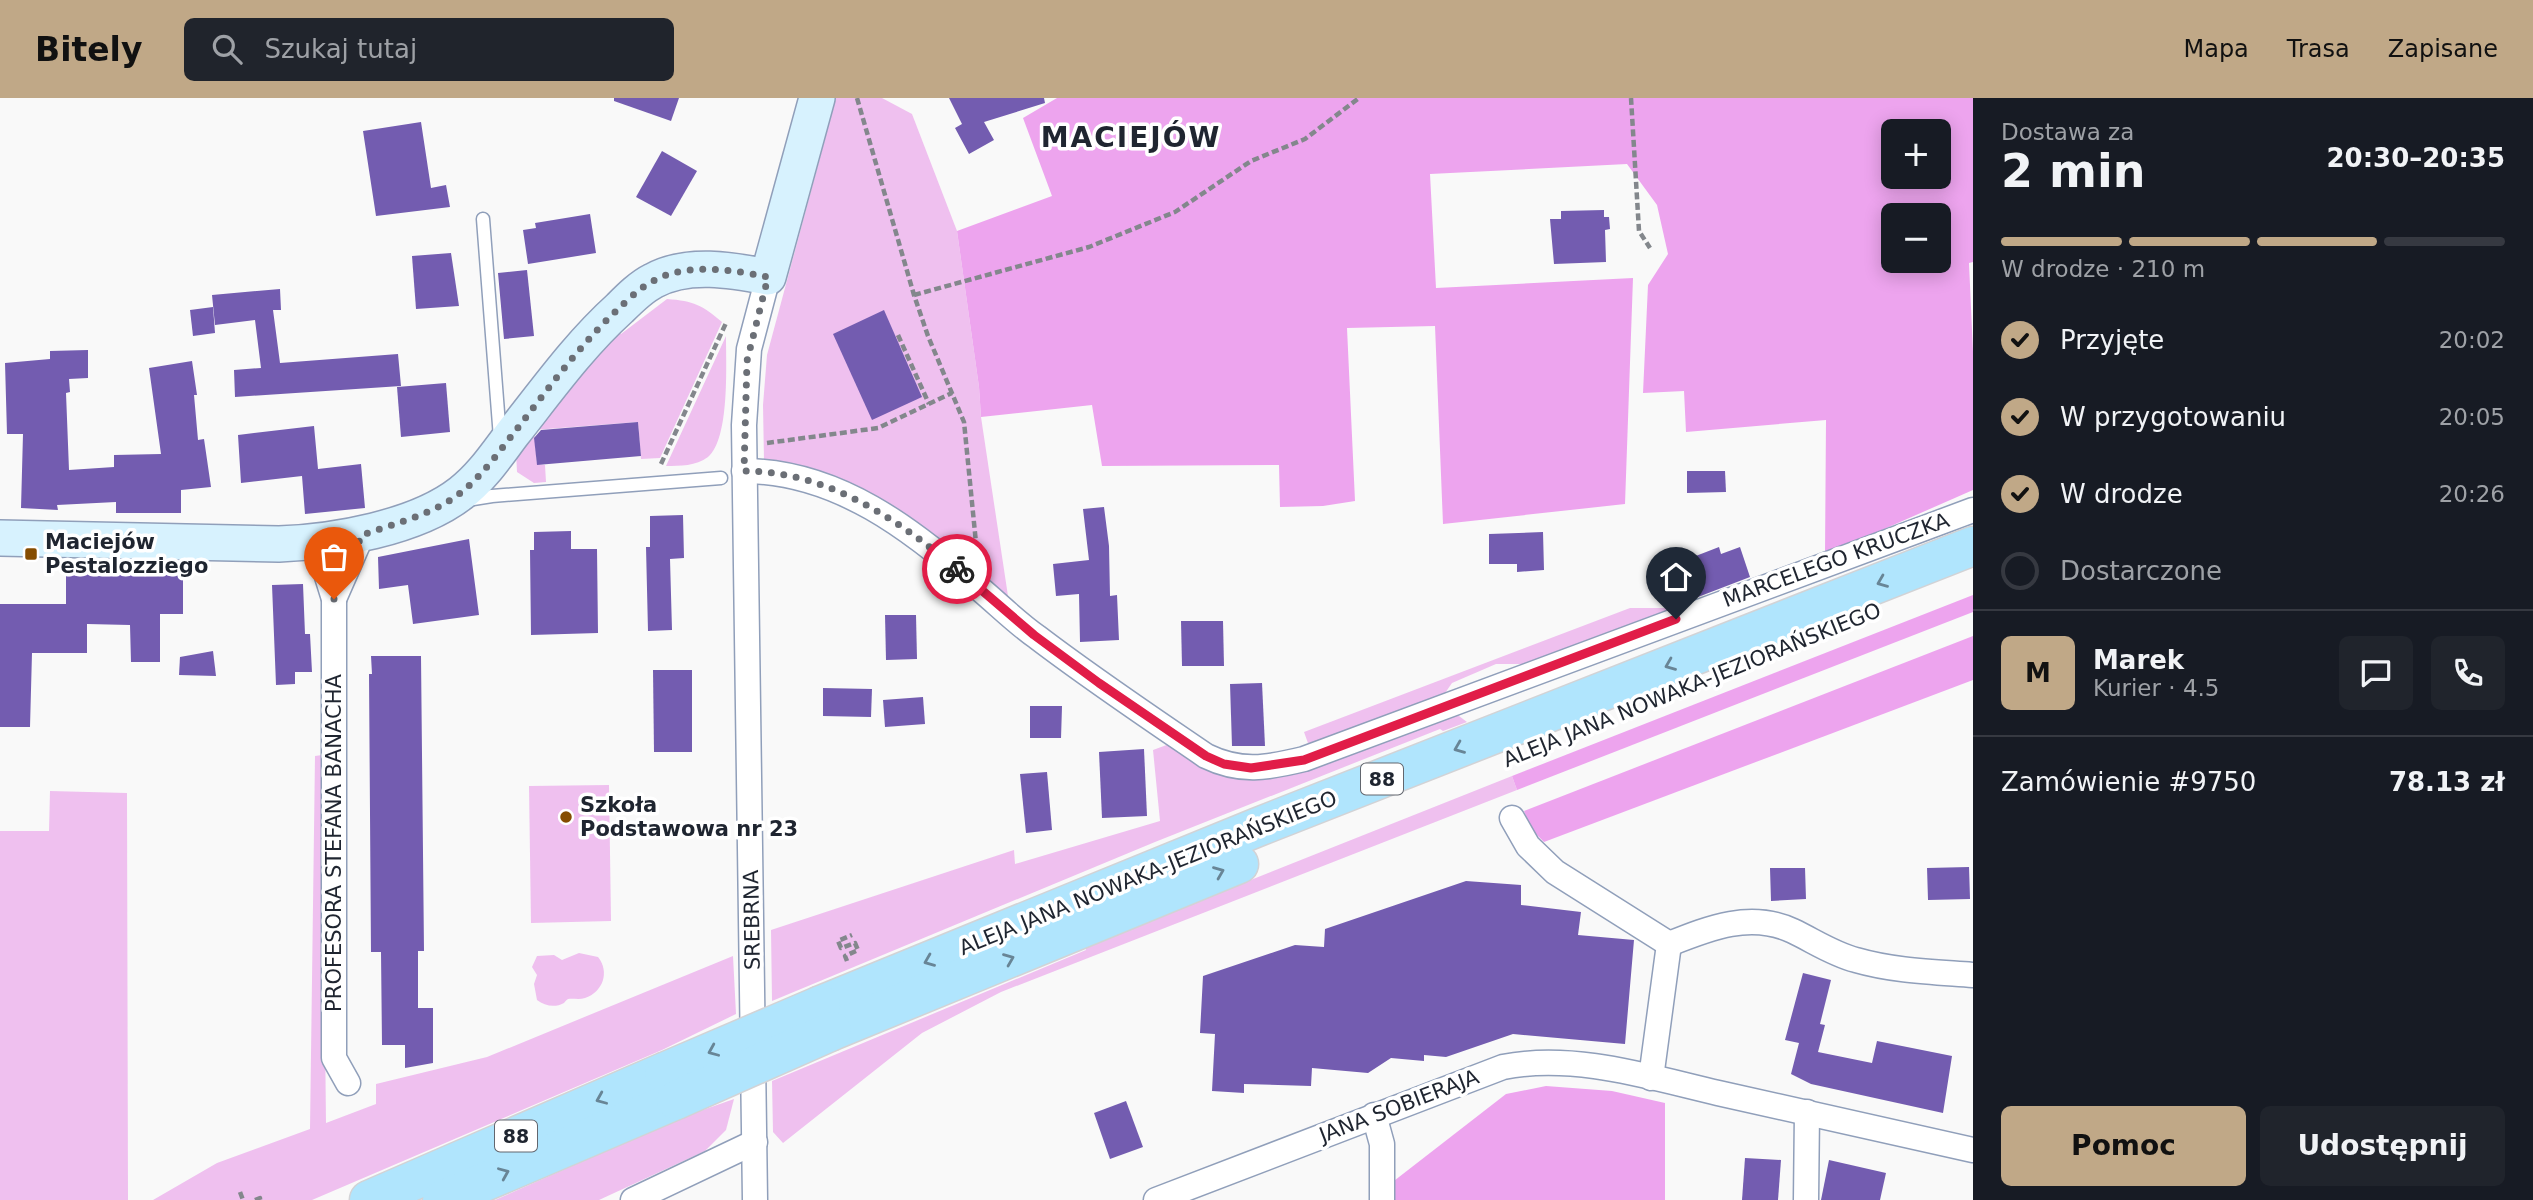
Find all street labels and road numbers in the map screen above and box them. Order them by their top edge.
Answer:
street label: MARCELEGO KRUCZKA [1720,508,1953,612]
street label: ALEJA JANA NOWAKA-JEZIORAŃSKIEGO [1499,597,1884,772]
street label: PROFESORA STEFANA BANACHA [322,673,346,1012]
road number: 88 [1361,764,1403,794]
street label: ALEJA JANA NOWAKA-JEZIORAŃSKIEGO [955,785,1340,960]
street label: SREBRNA [739,869,765,970]
street label: JANA SOBIERAJA [1314,1064,1483,1148]
road number: 88 [495,1120,537,1152]

